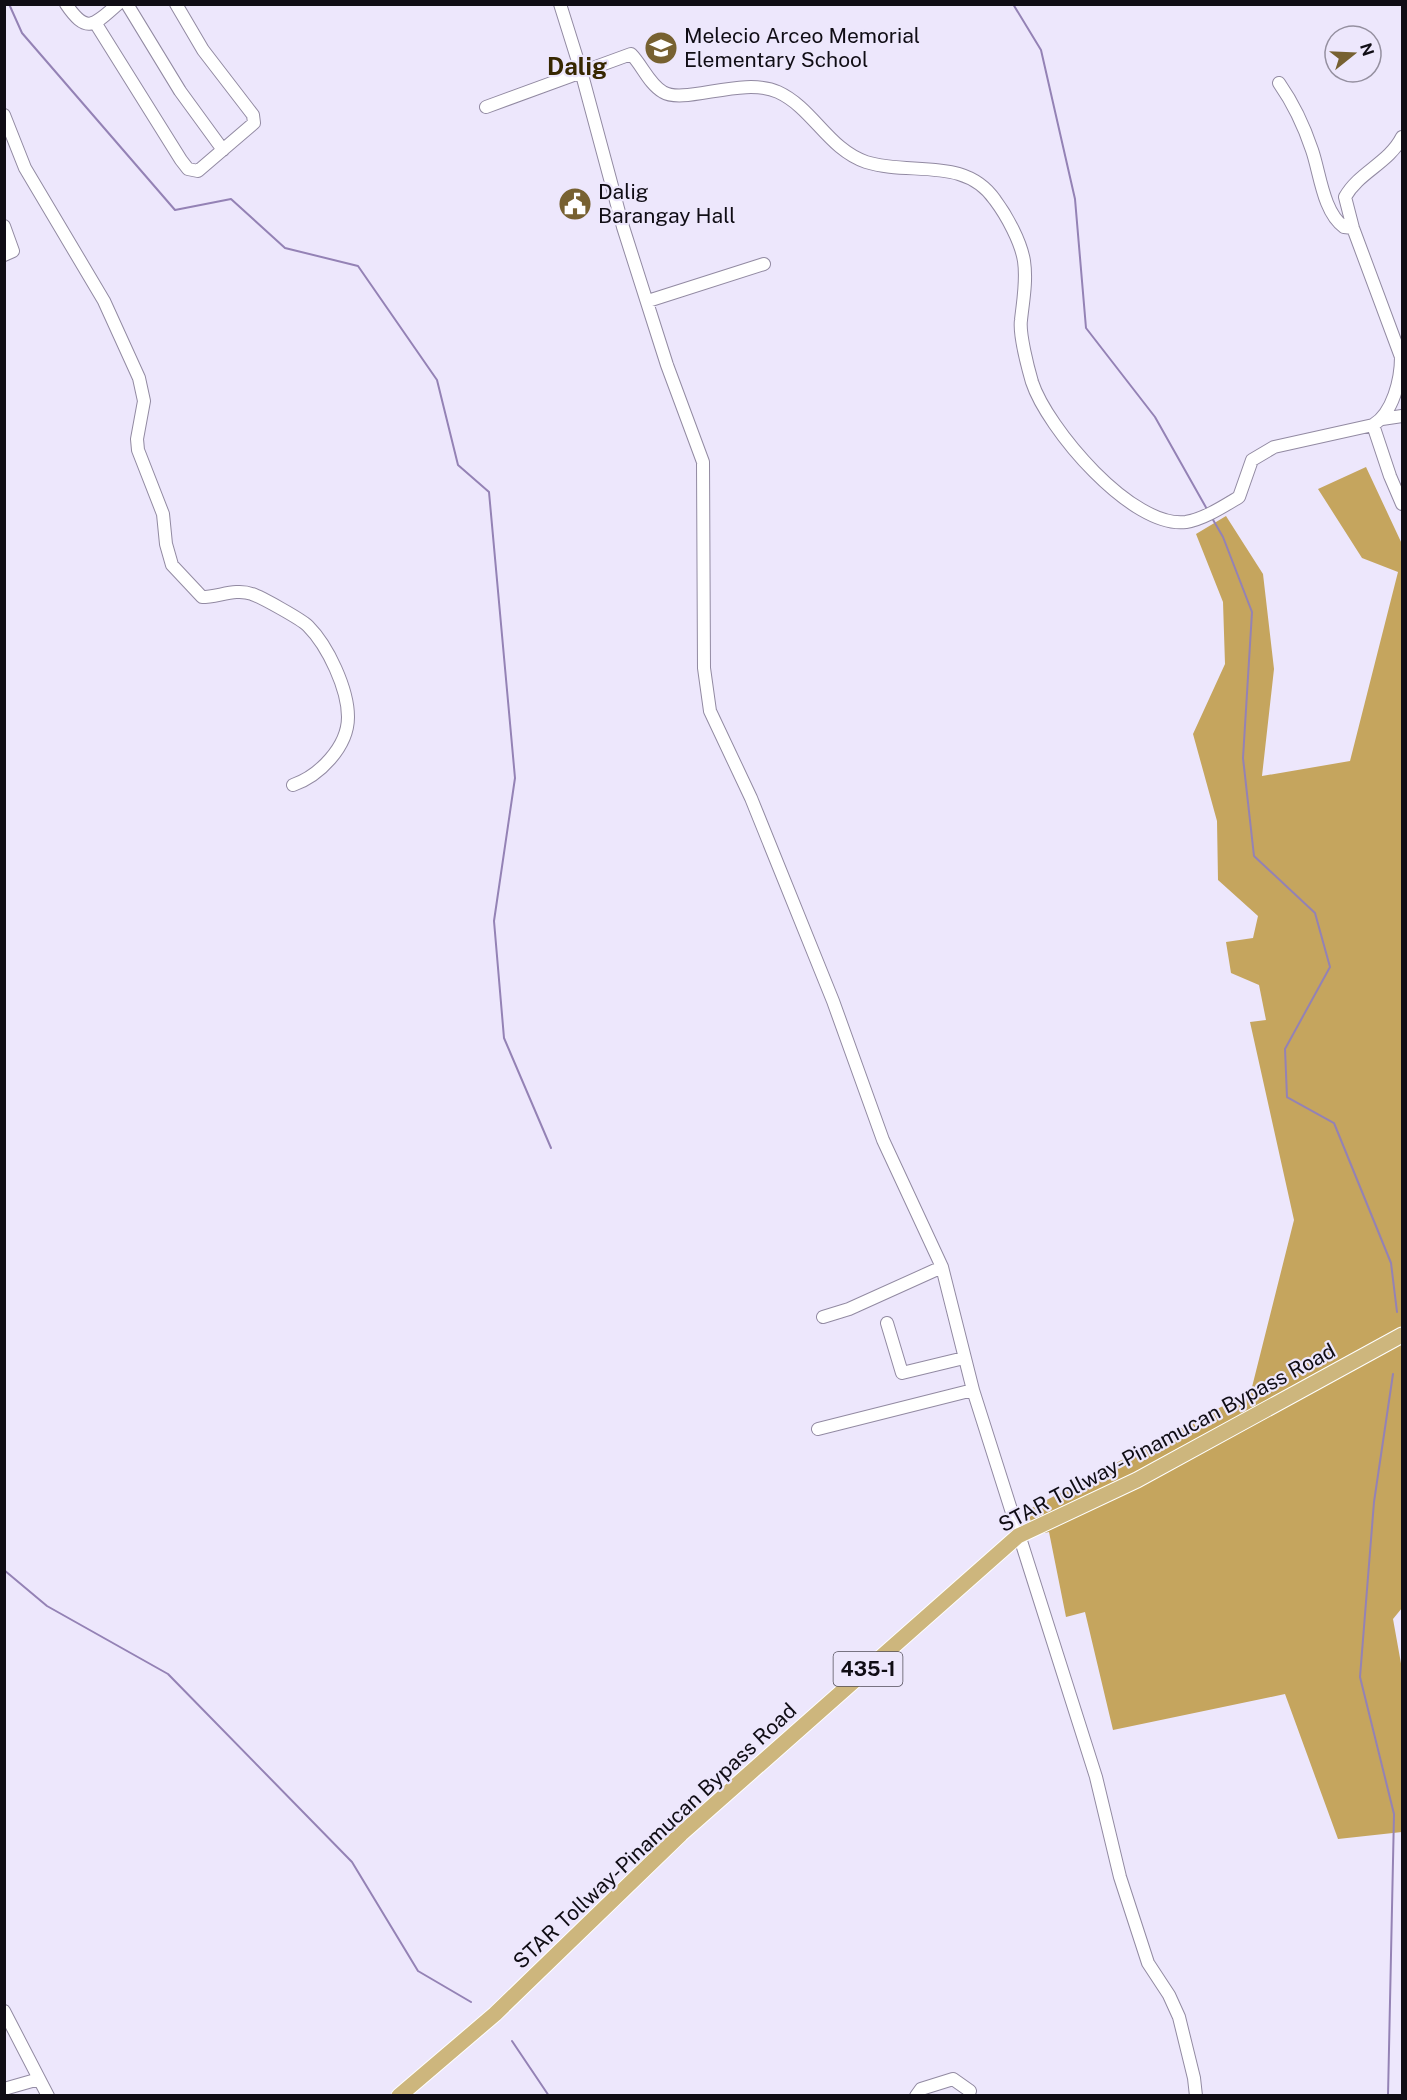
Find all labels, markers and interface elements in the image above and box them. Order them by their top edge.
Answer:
place label: Melecio Arceo Memorial Elementary School [684,23,920,72]
north arrow [1323,24,1383,84]
school or university icon: Melecio Arceo Memorial Elementary School [643,30,679,66]
text: N [1356,41,1378,58]
district label: Dalig [547,52,607,80]
place label: Dalig Barangay Hall [598,179,736,228]
public building icon: Dalig Barangay Hall [557,186,593,222]
street label: STAR Tollway-Pinamucan Bypass Road [994,1338,1339,1537]
road number: 435-1 [834,1652,902,1686]
street label: STAR Tollway-Pinamucan Bypass Road [508,1698,801,1974]

